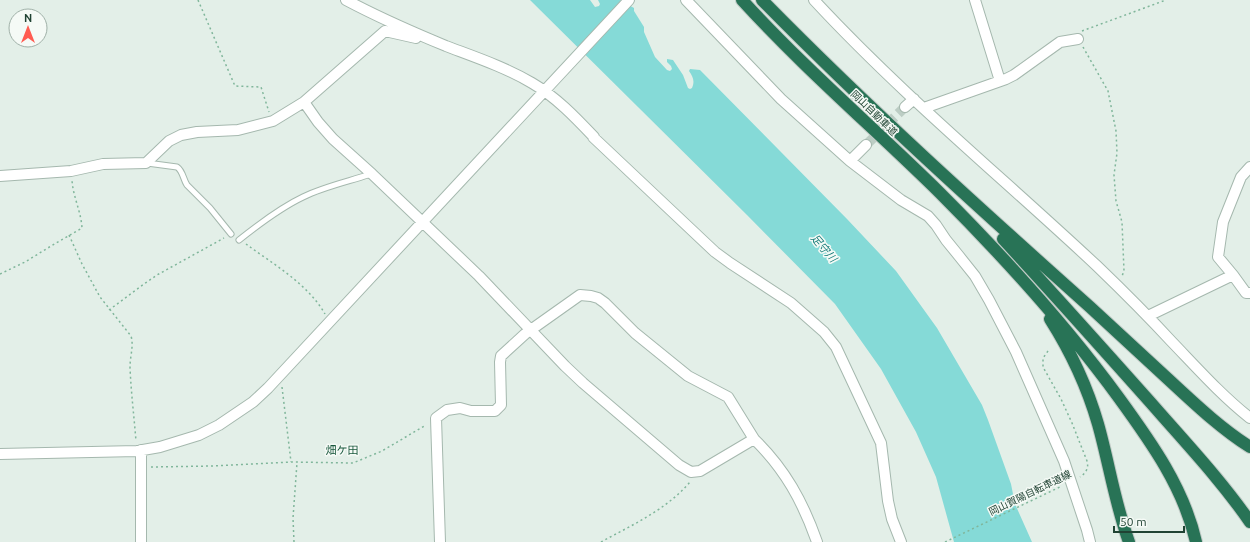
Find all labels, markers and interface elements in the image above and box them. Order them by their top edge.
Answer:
north arrow [8,8,48,48]
text: N [24,12,32,24]
street label: 岡山自動車道 [849,88,899,138]
water label: 足守川 [809,232,840,265]
district label: 畑ケ田 [326,444,359,456]
street label: 岡山賀陽自転車道線 [987,468,1073,518]
scale bar [1114,508,1184,534]
text: 50 m [1120,515,1147,528]

